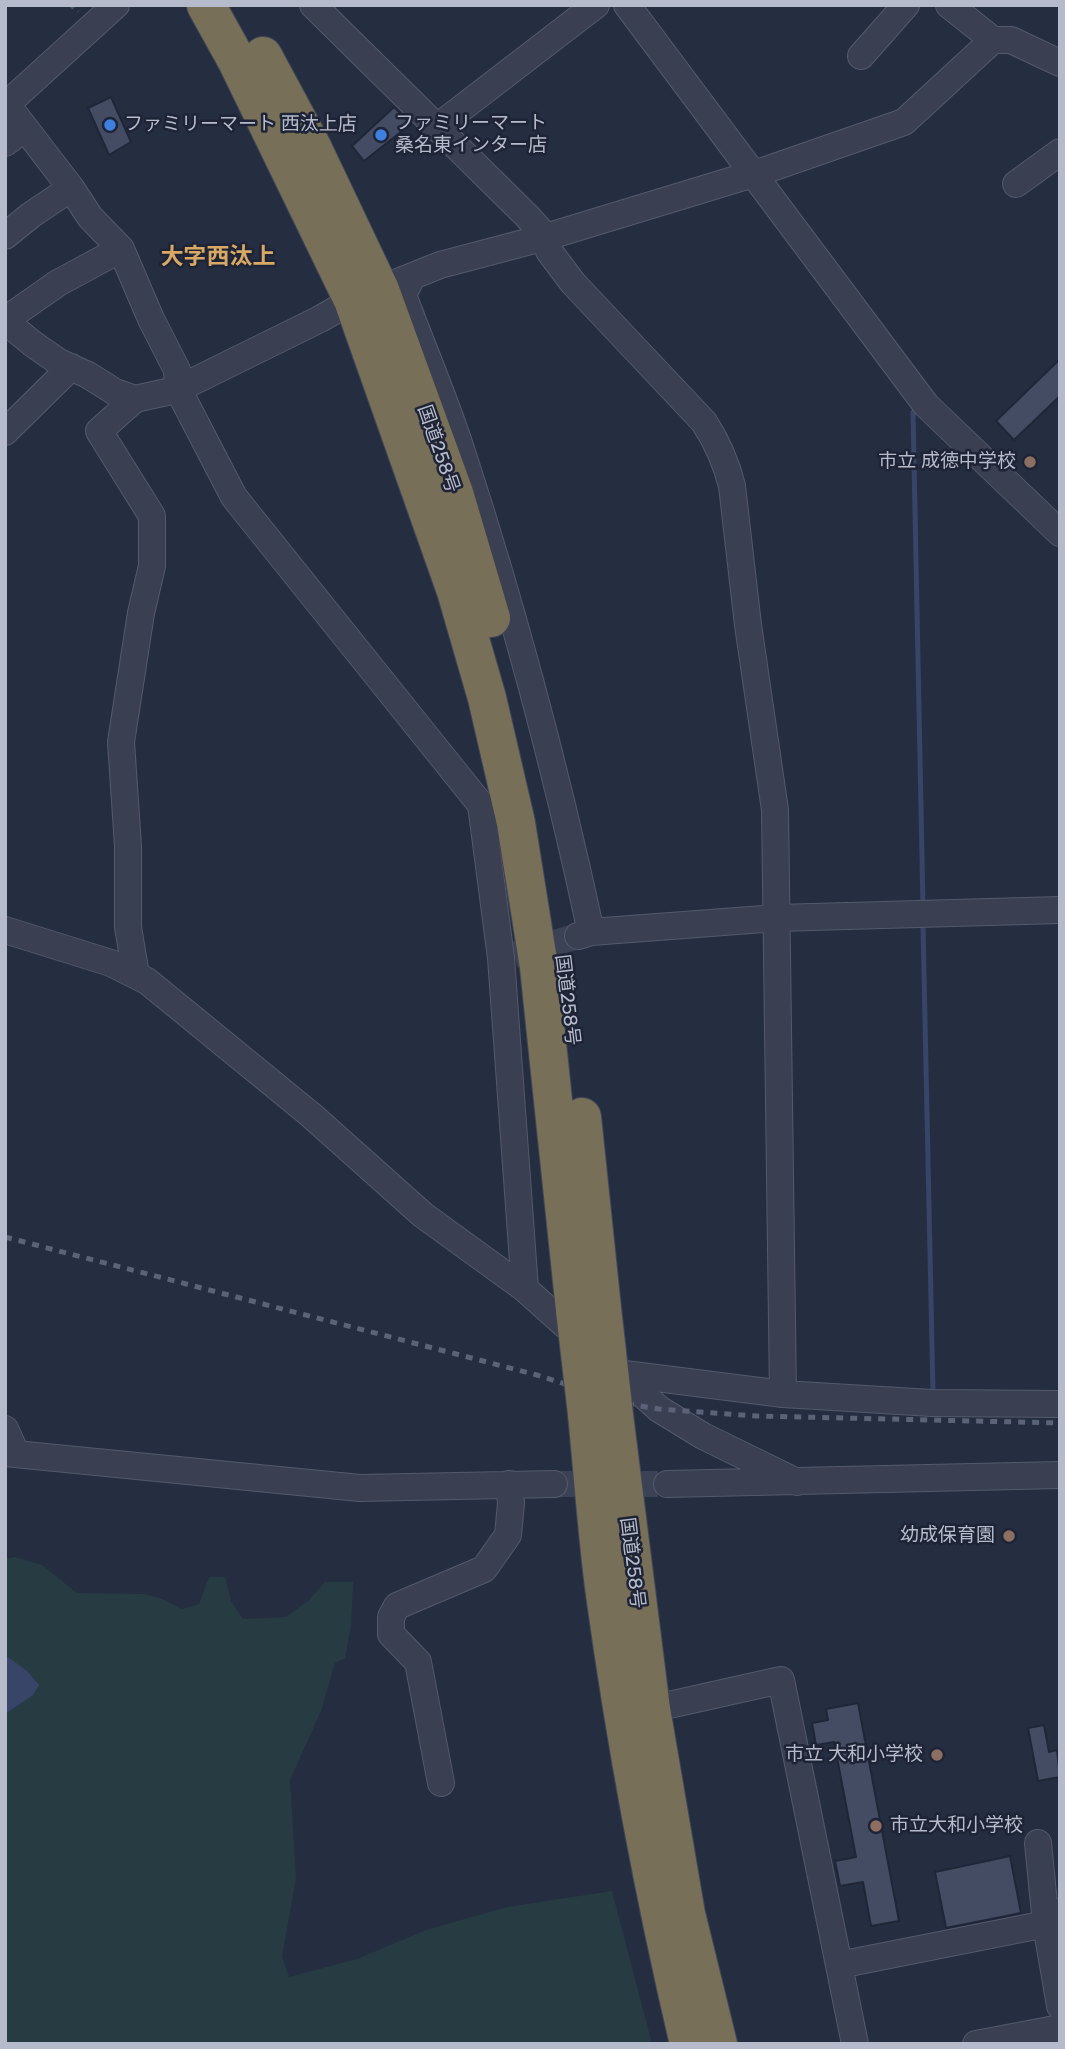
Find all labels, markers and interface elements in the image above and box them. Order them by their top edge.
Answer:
place label: ファミリーマート 桑名東インター店 [395,113,547,157]
place label: ファミリーマート 西汰上店 [124,114,357,136]
marker: ファミリーマート 西汰上店 [102,117,118,133]
marker: ファミリーマート 桑名東インター店 [373,127,389,143]
district label: 大字西汰上 [161,243,275,271]
street label: 国道258号 [412,402,464,496]
place label: 市立 成徳中学校 [878,451,1016,473]
marker: 市立 成徳中学校 [1022,454,1038,470]
street label: 国道258号 [550,953,584,1047]
street label: 国道258号 [615,1516,649,1610]
place label: 幼成保育園 [900,1525,995,1547]
marker: 幼成保育園 [1001,1528,1017,1544]
place label: 市立 大和小学校 [785,1744,923,1766]
marker: 市立 大和小学校 [929,1747,945,1763]
place label: 市立大和小学校 [890,1815,1023,1837]
marker: 市立大和小学校 [868,1818,884,1834]

